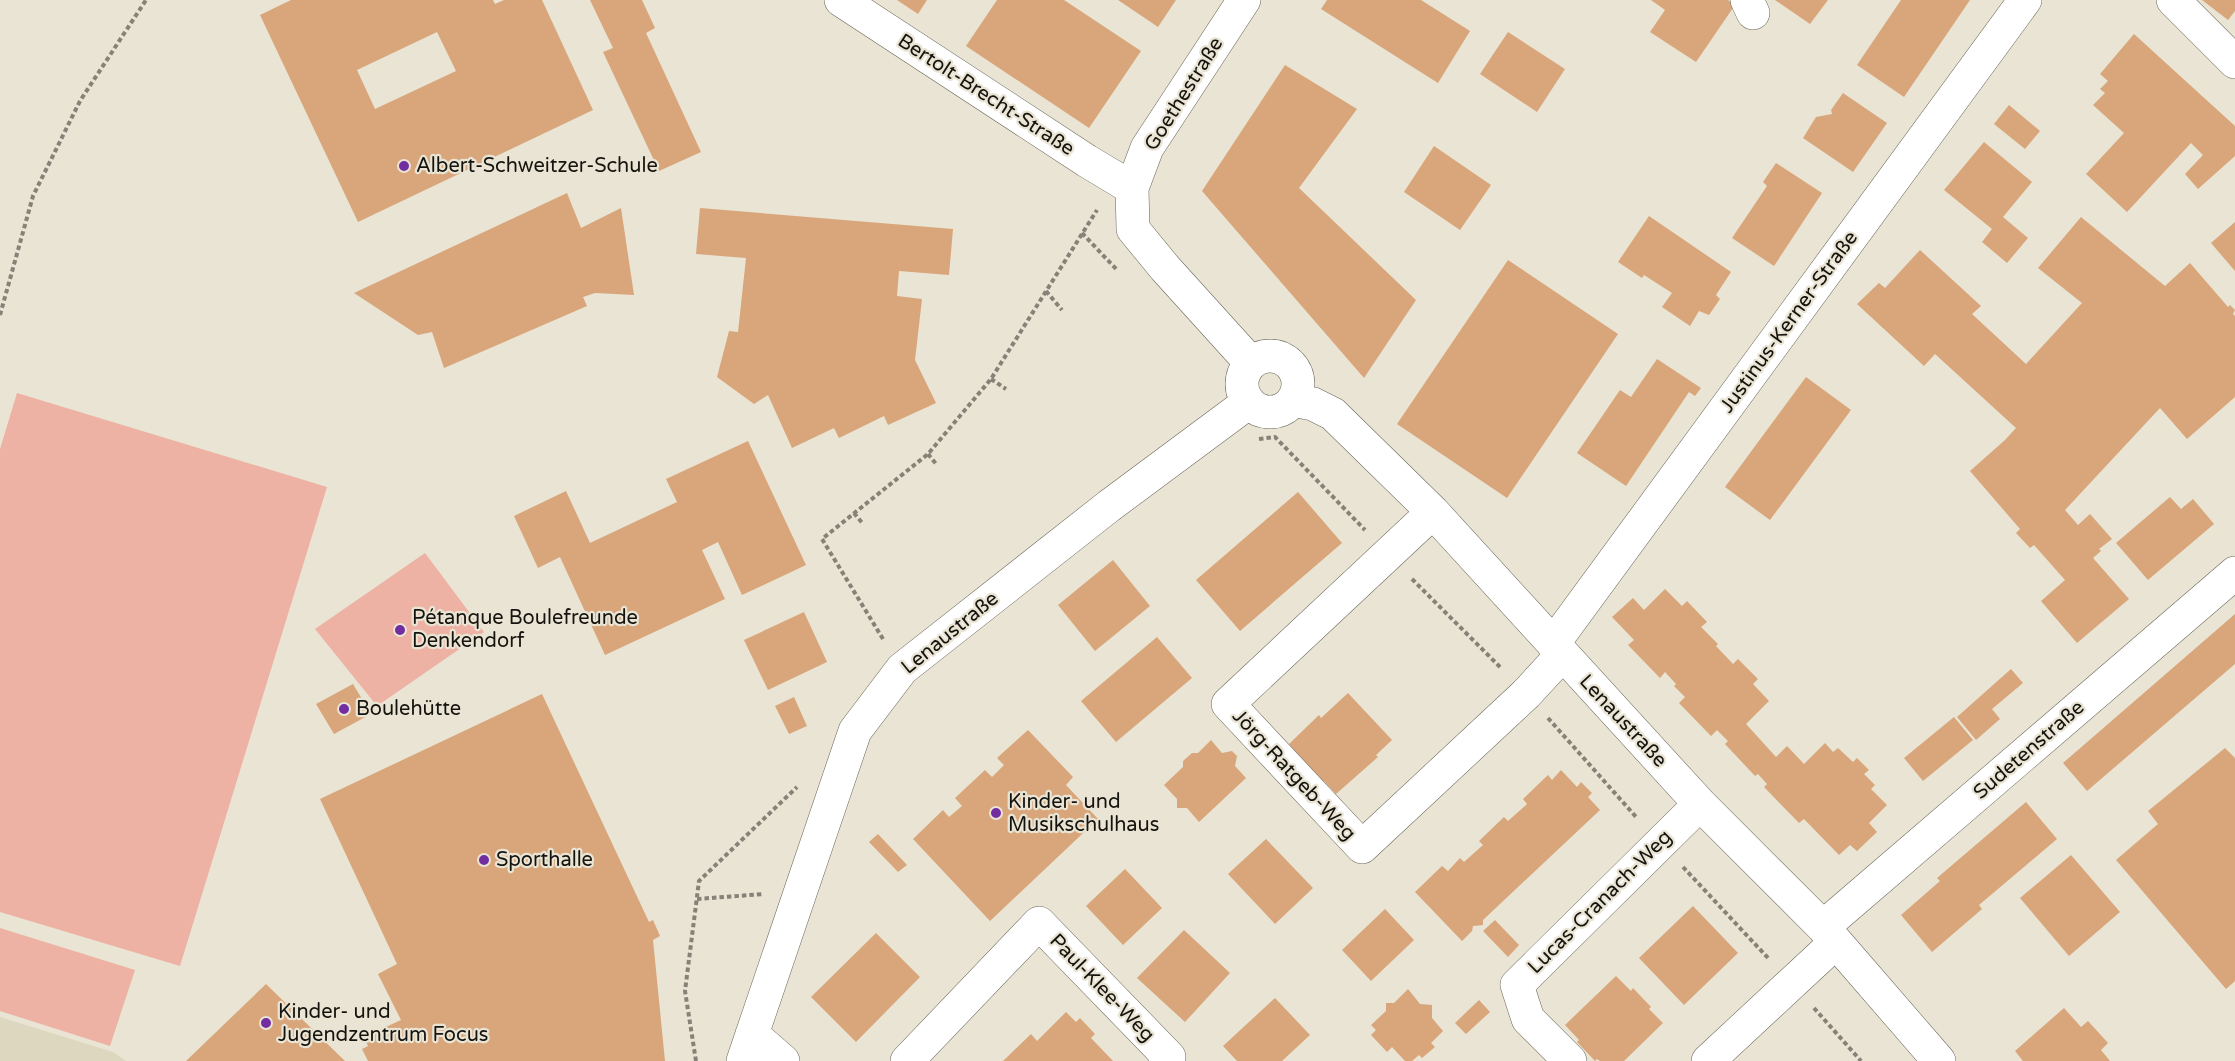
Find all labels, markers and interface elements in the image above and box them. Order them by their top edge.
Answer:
street label: Bertolt-Brecht-Straße [893,29,1079,161]
street label: Goethestraße [1140,33,1228,155]
place label: Albert-Schweitzer-Schule [416,154,658,178]
marker: Albert-Schweitzer-Schule [397,159,411,173]
street label: Justinus-Kerner-Straße [1715,226,1863,418]
street label: Lenaustraße [897,587,1003,679]
place label: Pétanque Boulefreunde Denkendorf [412,606,638,653]
marker: Pétanque Boulefreunde Denkendorf [393,623,407,637]
street label: Lenaustraße [1574,670,1672,772]
street label: Sudetenstraße [1969,695,2089,805]
place label: Boulehütte [356,697,461,721]
marker: Boulehütte [337,702,351,716]
street label: Jörg-Ratgeb-Weg [1227,705,1361,845]
place label: Kinder- und Musikschulhaus [1008,790,1159,837]
marker: Kinder- und Musikschulhaus [989,806,1003,820]
street label: Lucas-Cranach-Weg [1523,825,1677,979]
place label: Sporthalle [496,848,593,872]
marker: Sporthalle [477,853,491,867]
street label: Paul-Klee-Weg [1045,929,1159,1047]
place label: Kinder- und Jugendzentrum Focus [278,1000,488,1047]
marker: Kinder- und Jugendzentrum Focus [259,1016,273,1030]

